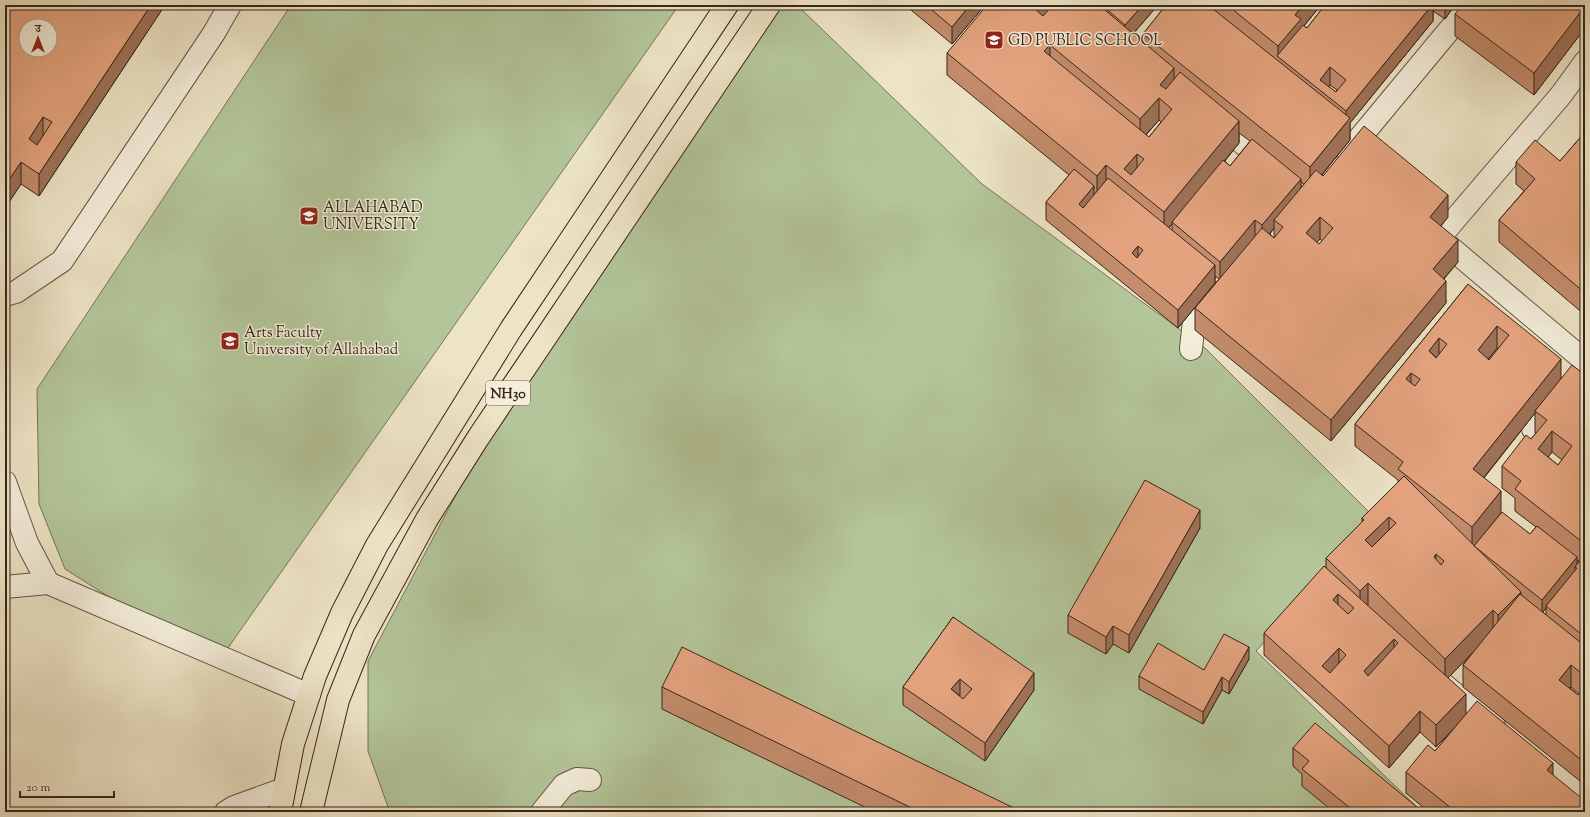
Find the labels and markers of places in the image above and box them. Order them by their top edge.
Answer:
school or university icon: GD PUBLIC SCHOOL [983,29,1005,51]
place label: GD PUBLIC SCHOOL [1008,31,1162,52]
place label: ALLAHABAD UNIVERSITY [323,198,423,236]
school or university icon: ALLAHABAD UNIVERSITY [298,205,320,227]
place label: Arts Faculty University of Allahabad [244,323,399,361]
school or university icon: Arts Faculty University of Allahabad [219,330,241,352]

